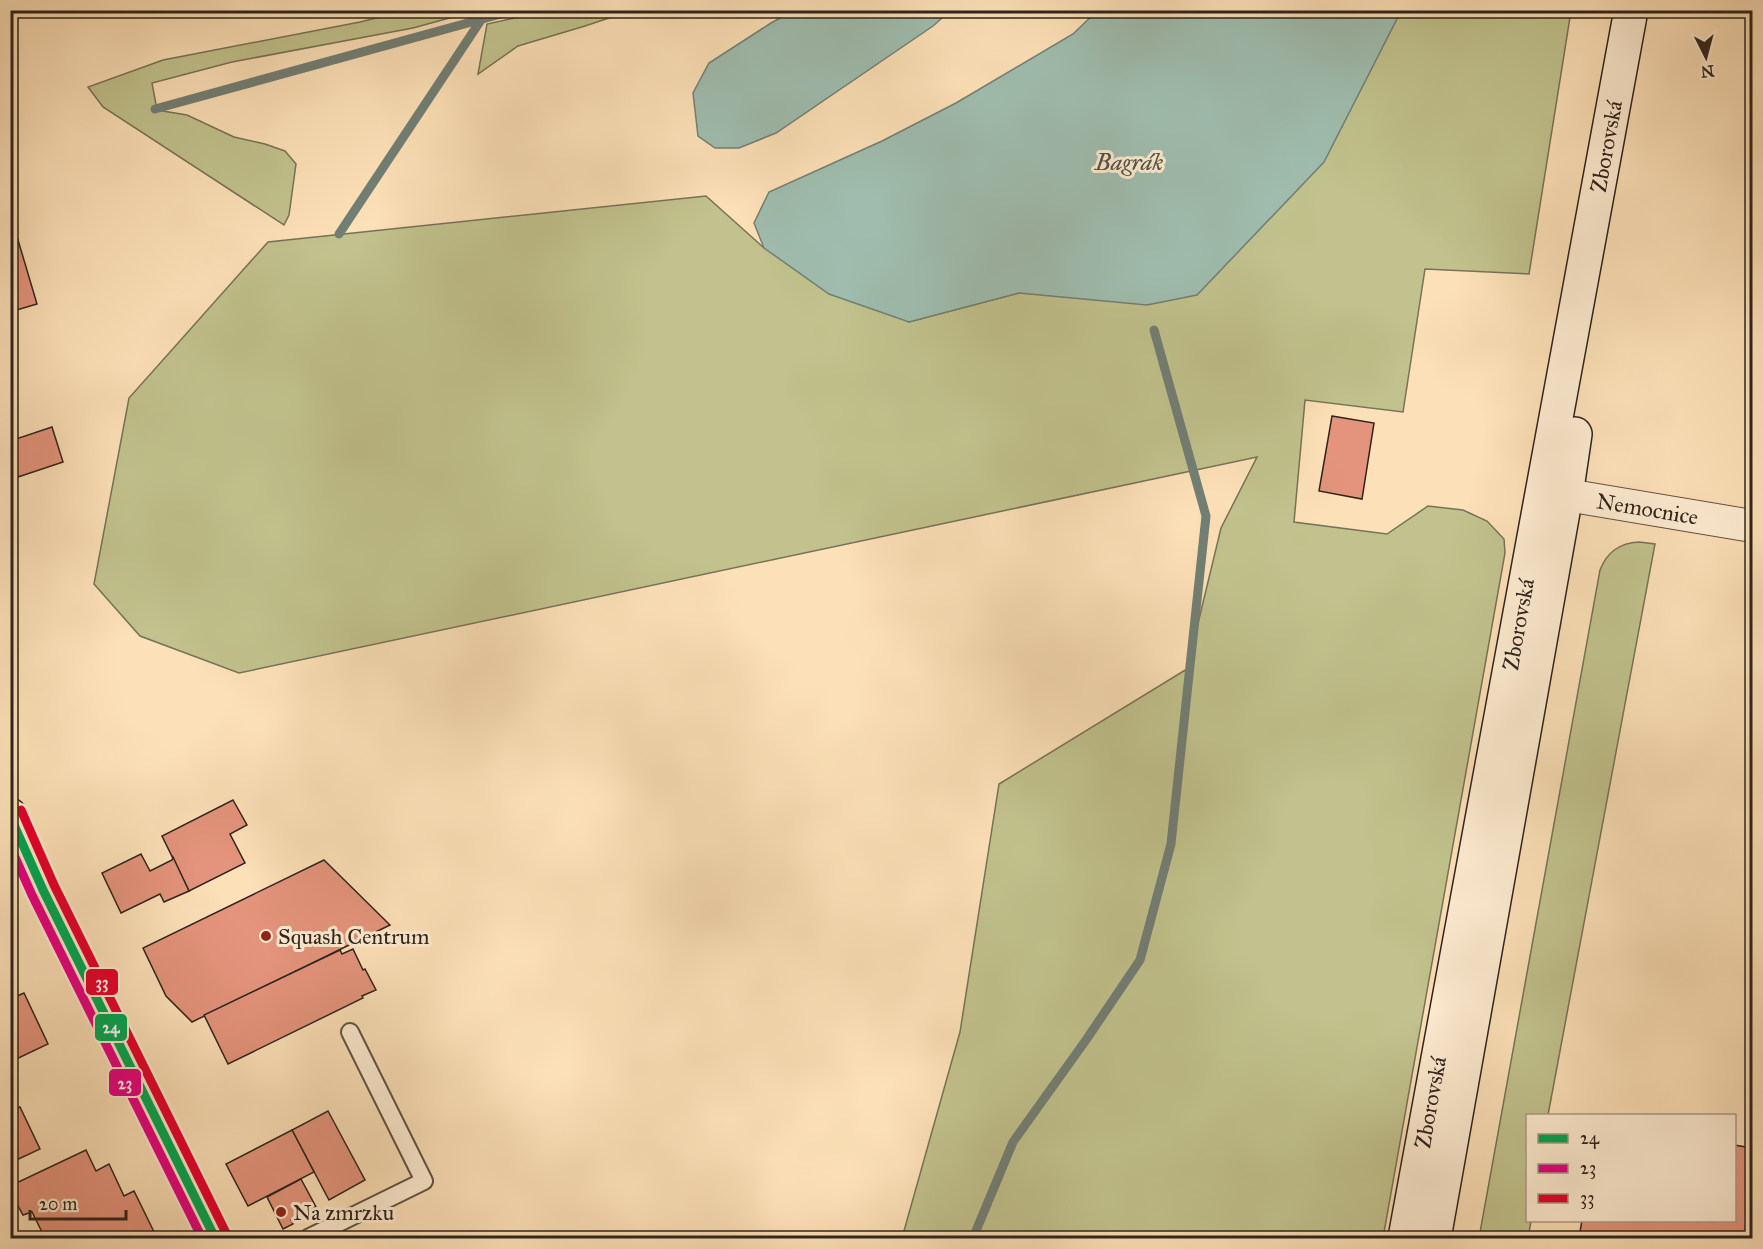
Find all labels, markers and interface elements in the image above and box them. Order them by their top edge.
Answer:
north arrow [1676,27,1736,87]
text: N [1699,61,1715,82]
street label: Zborovská [1584,97,1628,194]
water label: Bagrák [1094,147,1163,177]
street label: Nemocnice [1595,487,1700,530]
street label: Zborovská [1496,575,1540,672]
place label: Squash Centrum [278,923,430,950]
marker: Squash Centrum [259,929,273,943]
line badge: 33 [85,968,119,996]
text: 33 [96,973,108,993]
line badge: 24 [94,1013,128,1042]
text: 24 [103,1018,120,1038]
street label: Zborovská [1408,1053,1452,1150]
line badge: 23 [108,1068,142,1097]
text: 23 [118,1074,132,1094]
legend [1526,1114,1736,1222]
text: 24 [1580,1127,1600,1149]
text: 23 [1580,1157,1596,1179]
scale bar [30,1183,126,1221]
text: 33 [1580,1187,1594,1209]
text: 20 m [39,1193,77,1215]
place label: Na zmrzku [293,1199,394,1226]
marker: Na zmrzku [274,1205,288,1219]

